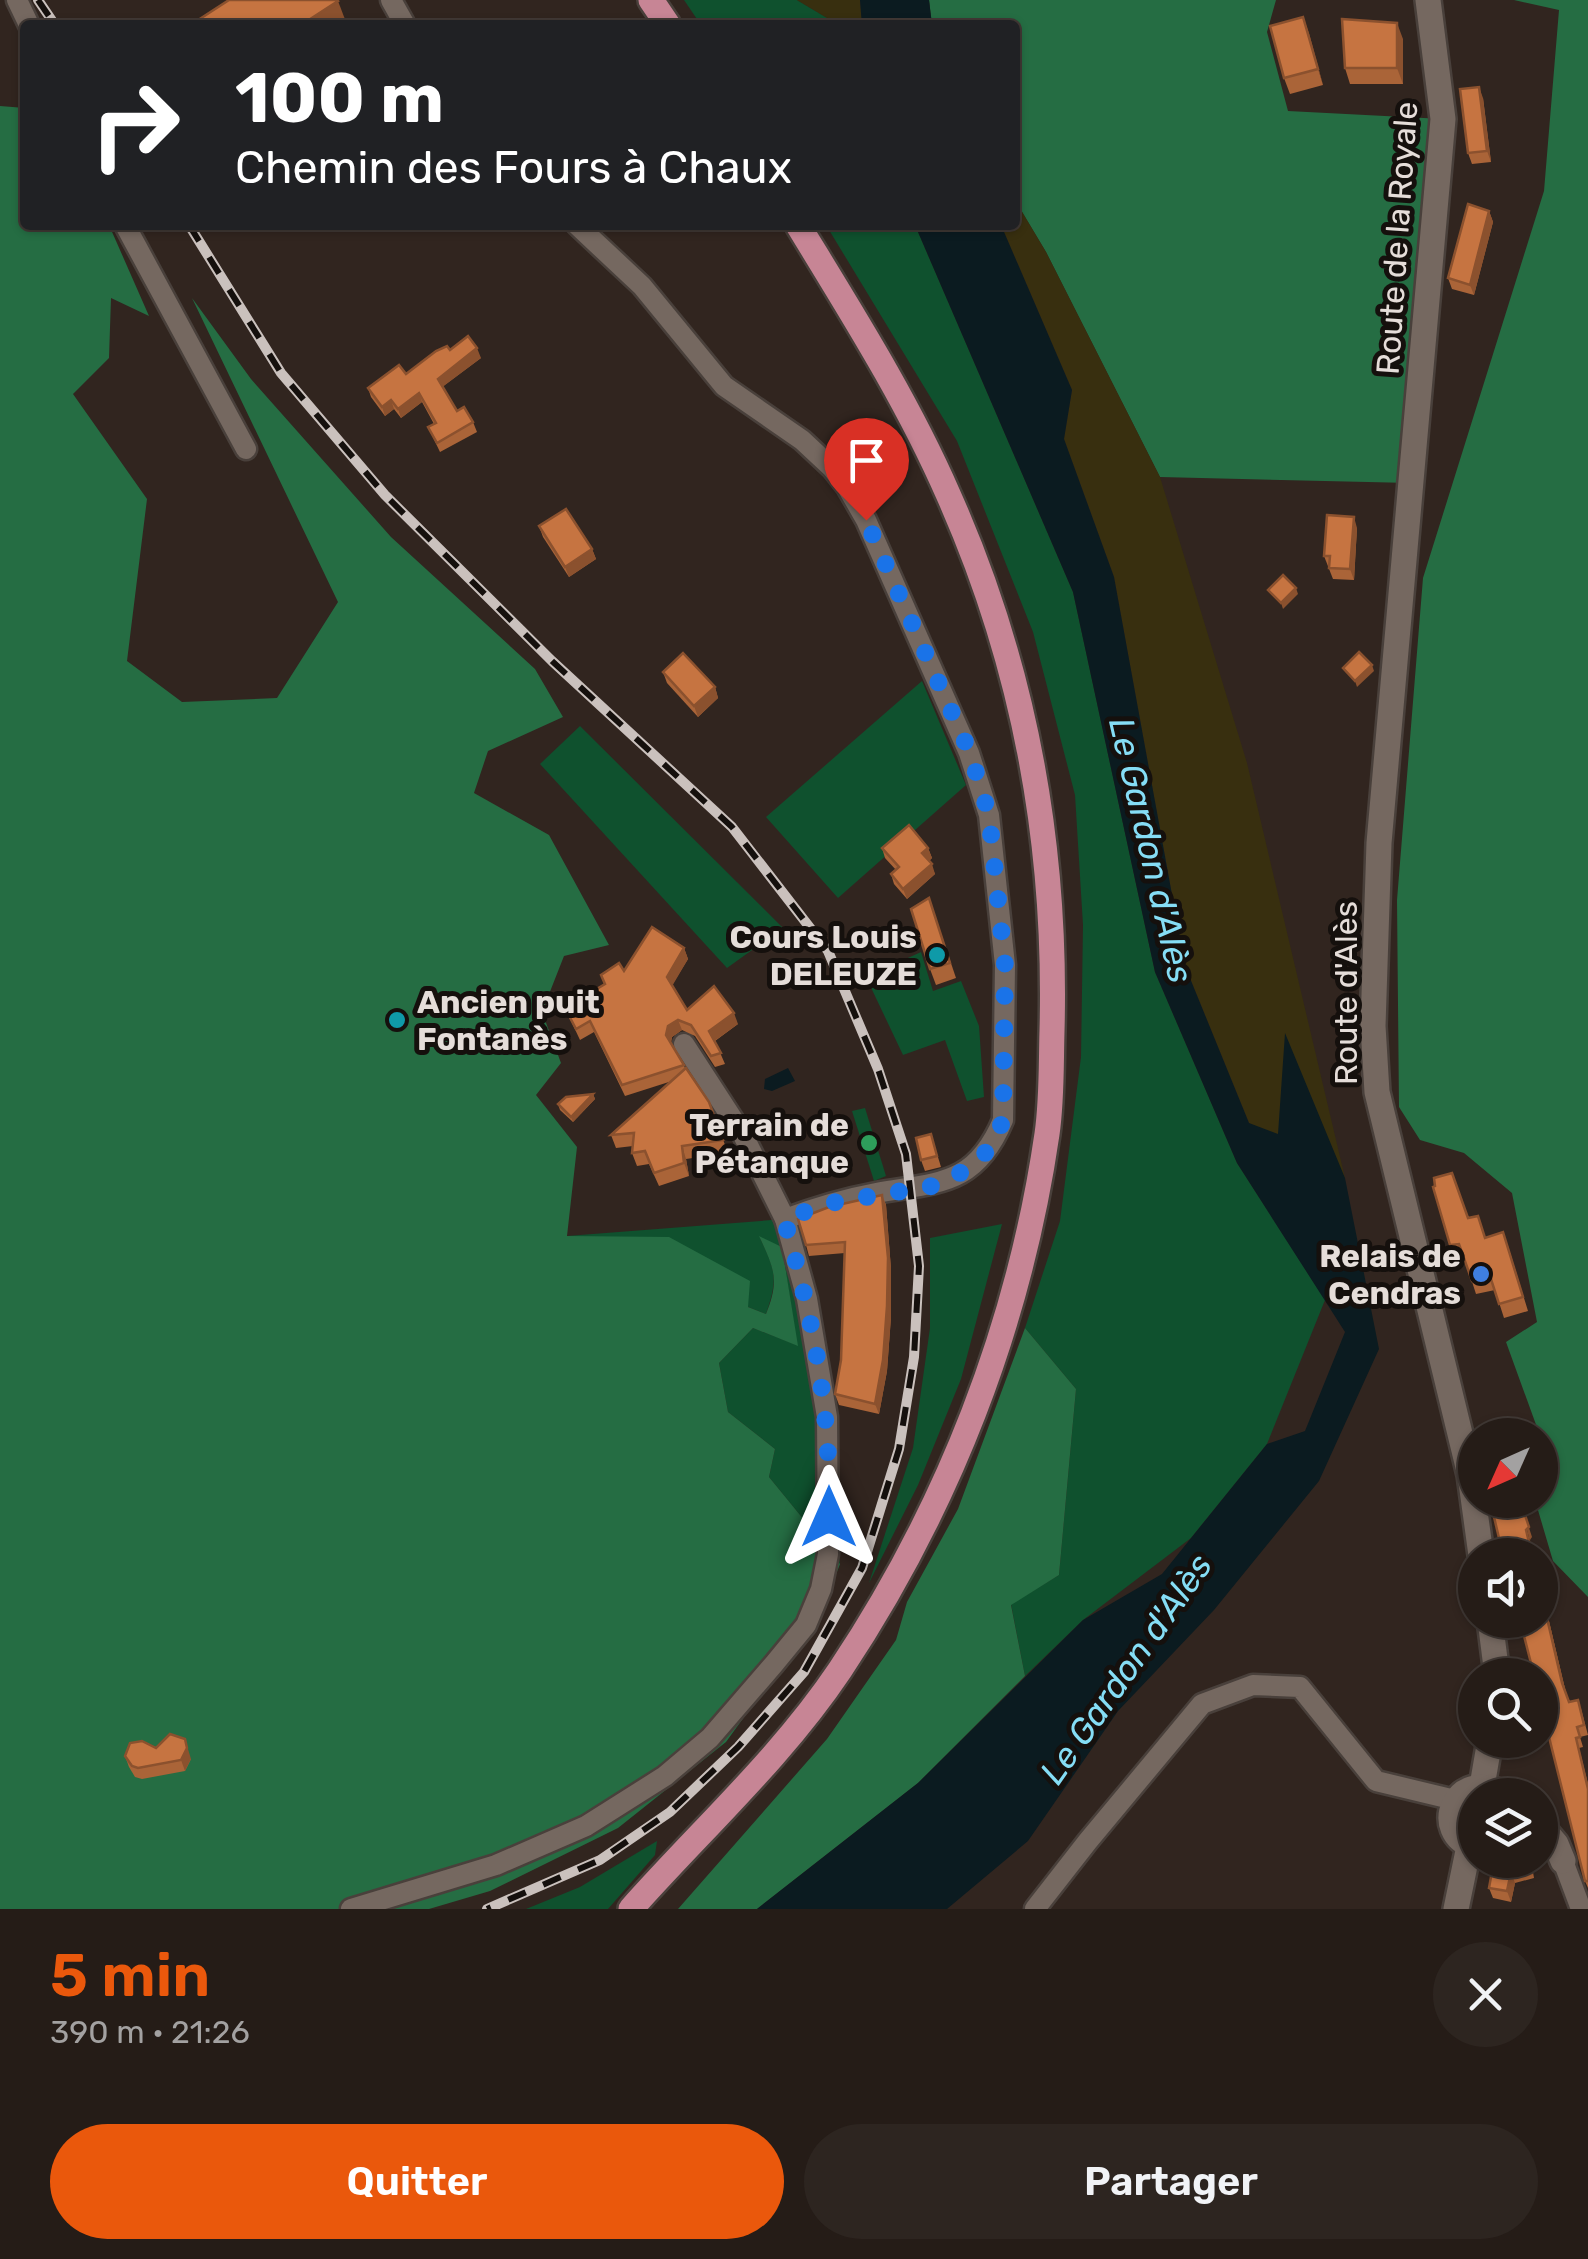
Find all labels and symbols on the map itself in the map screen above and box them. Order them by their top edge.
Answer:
street label: Route de la Royale [1369,100,1425,376]
pin [824,418,909,521]
water label: Le Gardon d'Alès [1100,713,1202,987]
street label: Route d'Alès [1327,901,1365,1085]
place label: Cours Louis DELEUZE [730,918,917,993]
marker: Cours Louis DELEUZE [926,944,948,966]
place label: Ancien puit Fontanès [417,983,600,1058]
marker: Ancien puit Fontanès [386,1009,408,1031]
place label: Terrain de Pétanque [689,1106,849,1181]
marker: Terrain de Pétanque [858,1132,880,1154]
place label: Relais de Cendras [1319,1237,1461,1312]
marker: Relais de Cendras [1470,1263,1492,1285]
north arrow [1458,1418,1558,1518]
position arrow [777,1465,881,1569]
water label: Le Gardon d'Alès [1031,1546,1221,1792]

